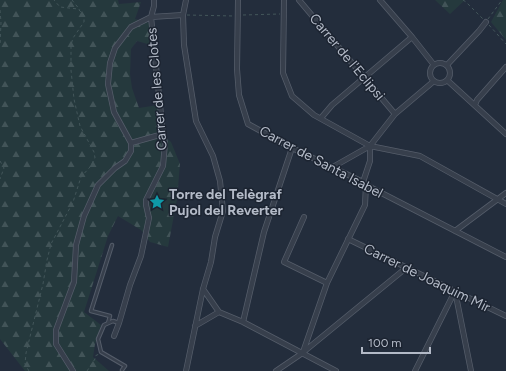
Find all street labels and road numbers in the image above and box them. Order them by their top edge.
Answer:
street label: Carrer de l'Eclipsi [306,10,388,104]
street label: Carrer de les Clotes [143,27,171,151]
street label: Carrer de Santa Isabel [256,122,386,202]
street label: Carrer de Joaquim Mir [361,240,493,316]

